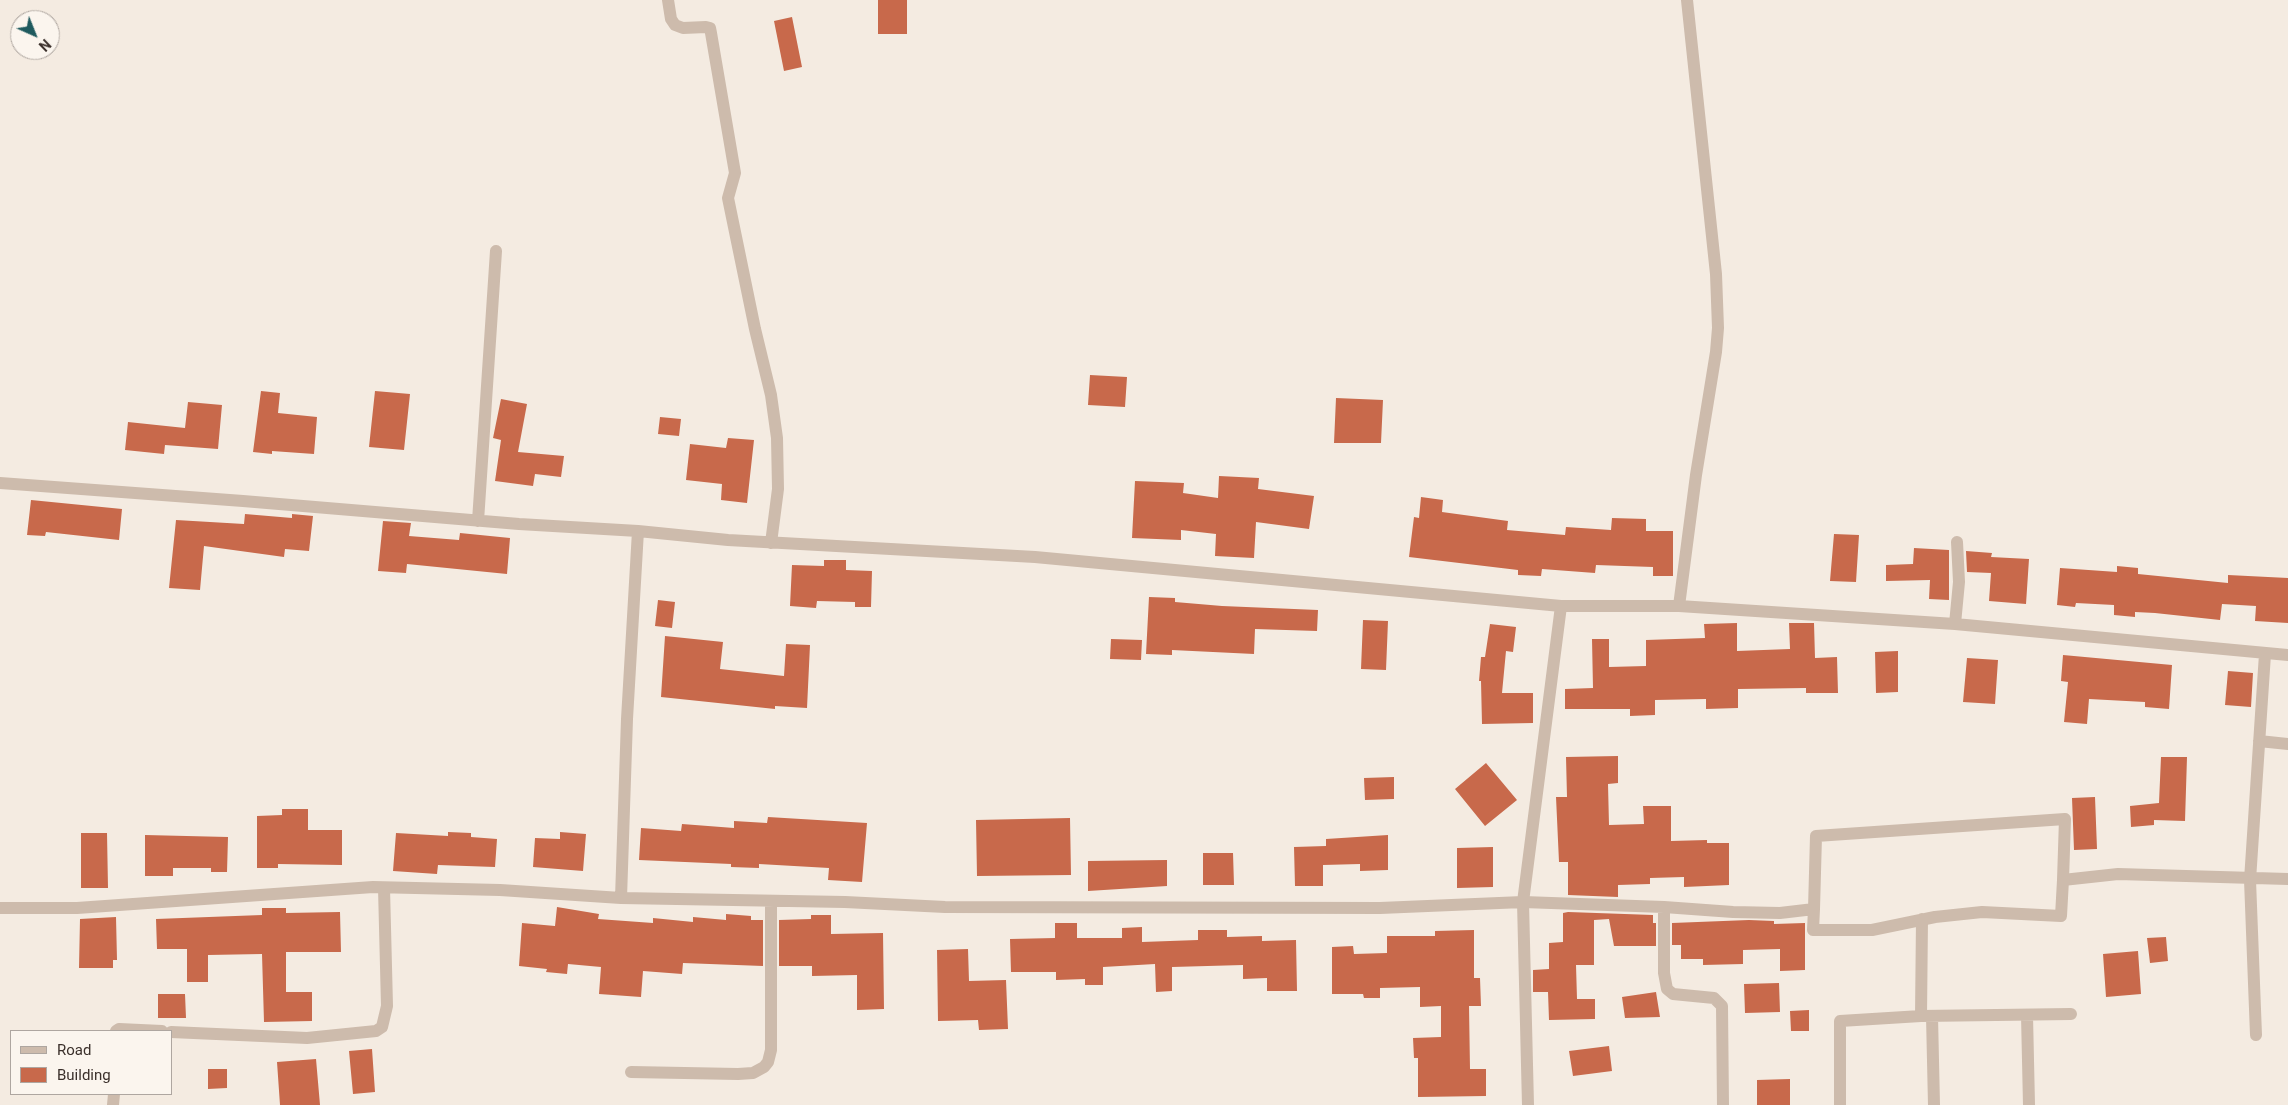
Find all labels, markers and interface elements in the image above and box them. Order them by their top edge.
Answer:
north arrow [10,10,60,60]
text: N [36,36,54,54]
legend [10,1030,172,1095]
text: Road [57,1041,91,1059]
text: Building [57,1066,111,1084]

